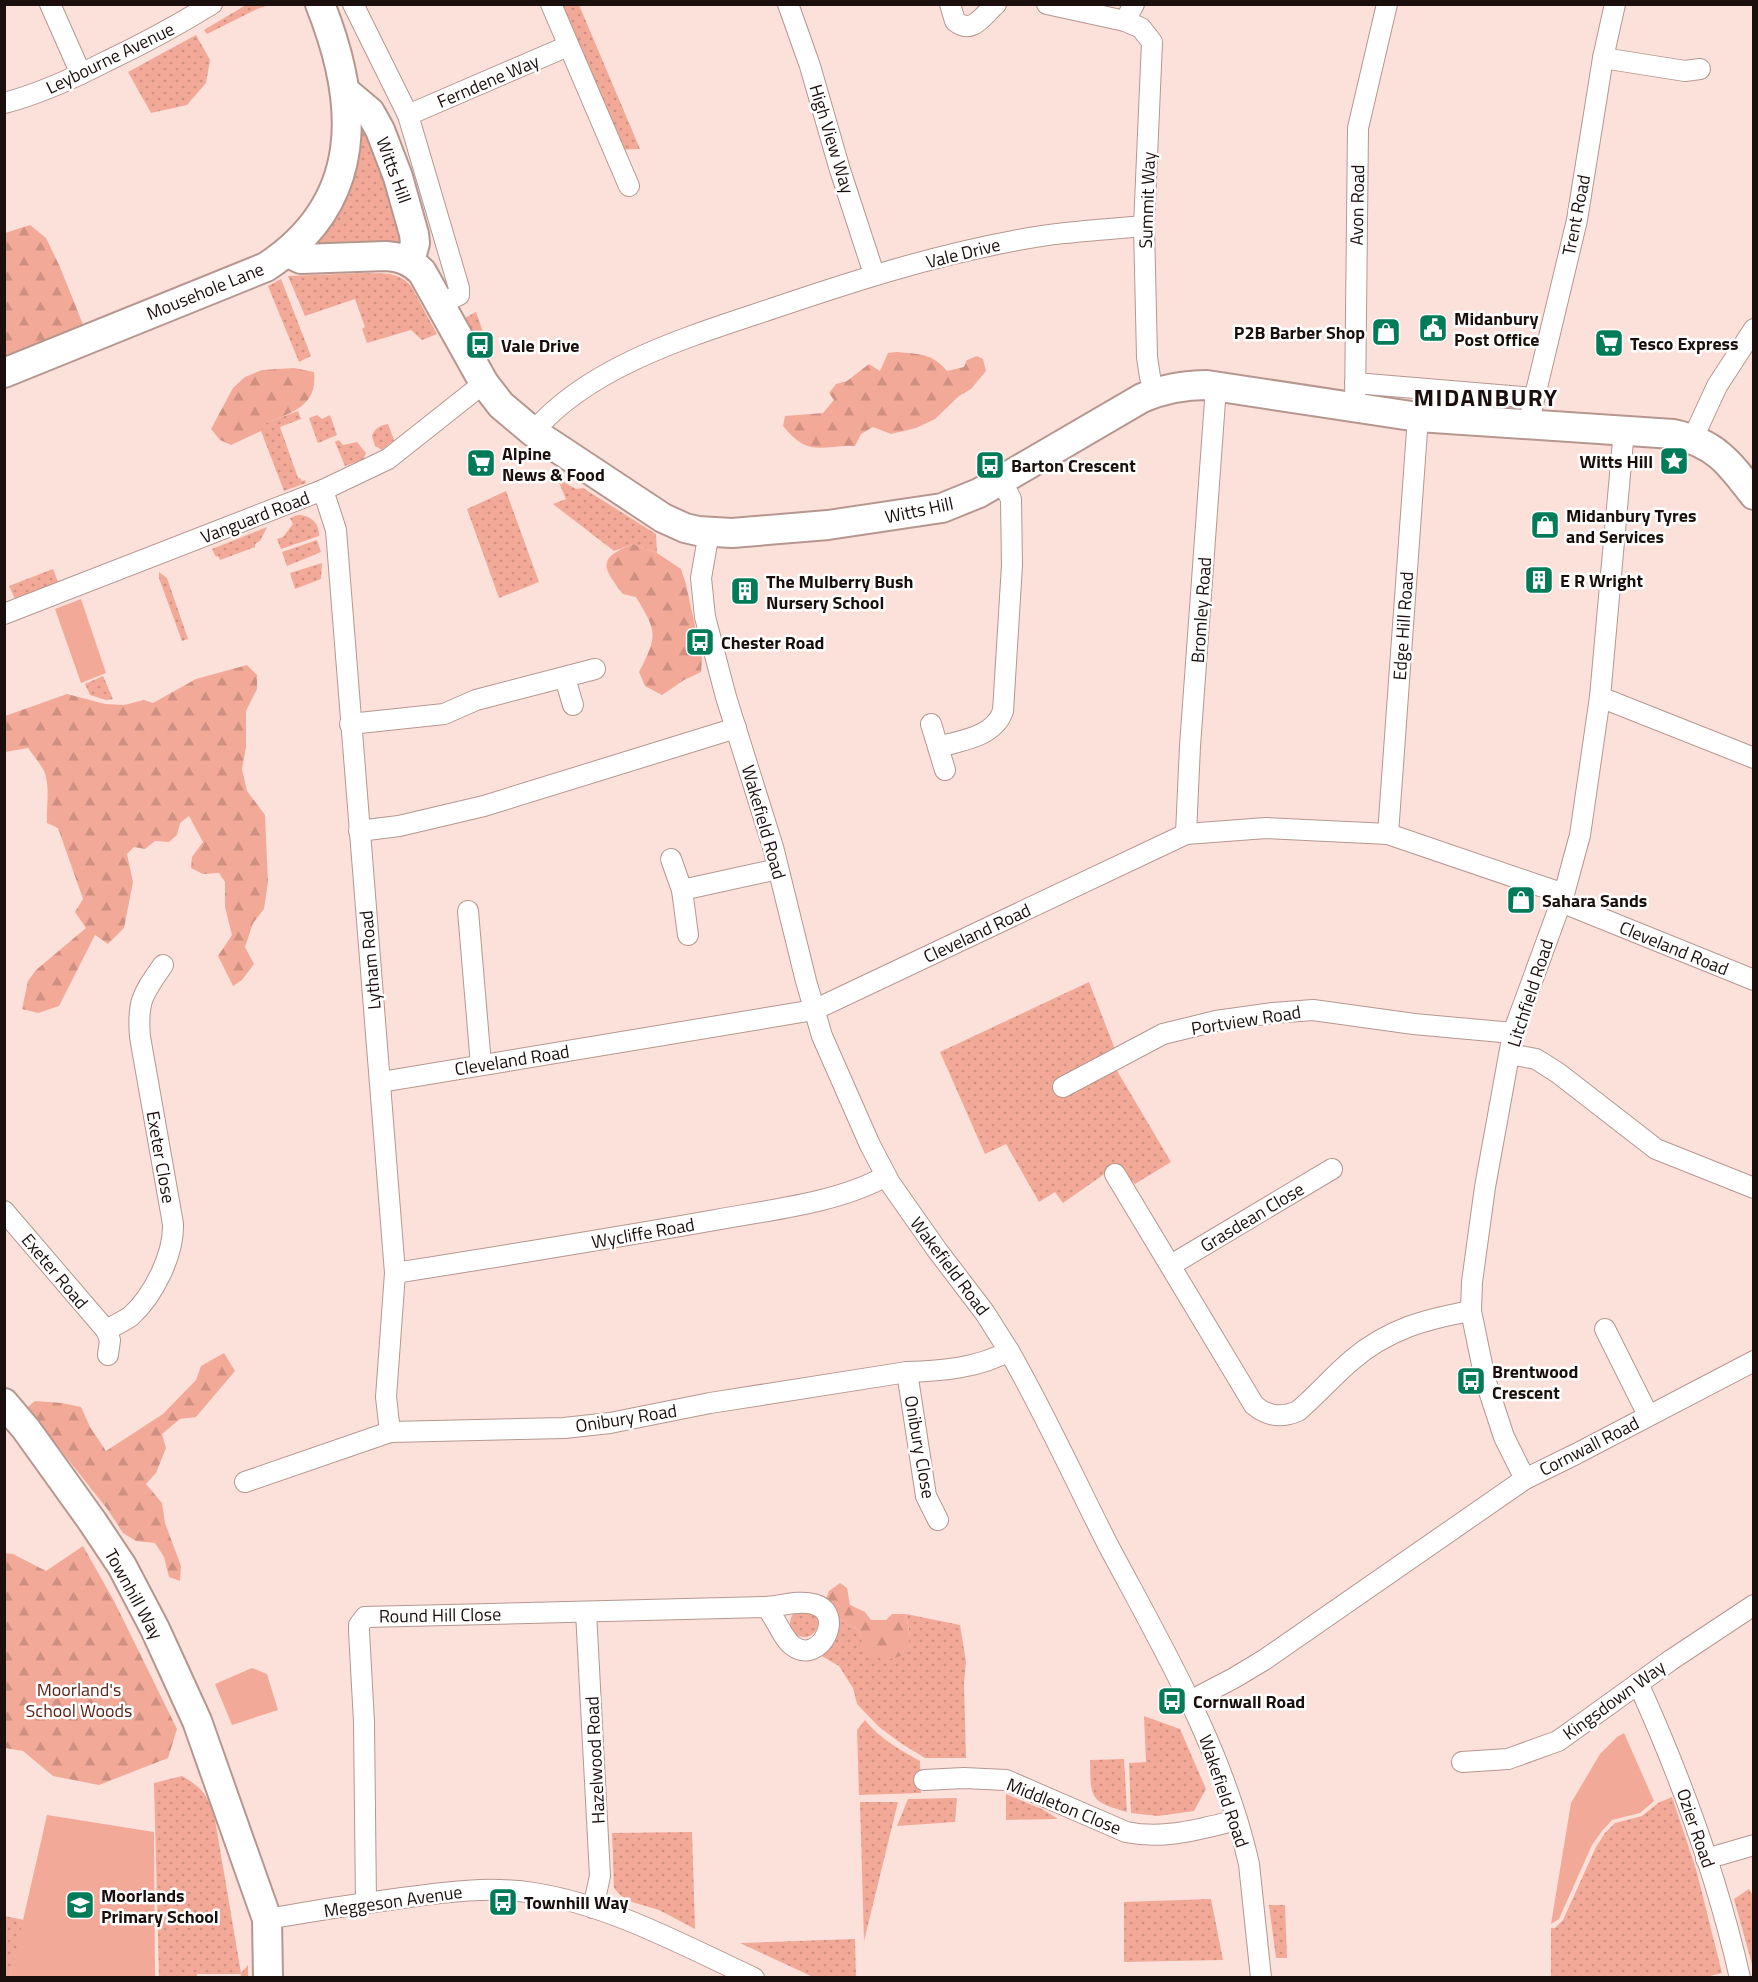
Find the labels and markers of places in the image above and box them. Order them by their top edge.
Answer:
place label: Midanbury Post Office [1454,305,1540,353]
public building icon: Midanbury Post Office [1417,312,1449,344]
shop icon: P2B Barber Shop [1370,316,1402,348]
place label: P2B Barber Shop [1234,319,1365,346]
supermarket icon: Tesco Express [1593,327,1625,359]
bus stop icon: Vale Drive [464,329,496,361]
place label: Tesco Express [1630,330,1739,357]
place label: Vale Drive [501,332,579,359]
place label: Alpine News & Food [502,440,605,488]
place icon: Witts Hill [1658,445,1690,477]
supermarket icon: Alpine News & Food [465,447,497,479]
place label: Witts Hill [1580,448,1653,475]
bus stop icon: Barton Crescent [974,449,1006,481]
place label: Barton Crescent [1011,452,1136,479]
place label: Midanbury Tyres and Services [1566,502,1696,550]
shop icon: Midanbury Tyres and Services [1529,509,1561,541]
building icon: E R Wright [1523,564,1555,596]
place label: E R Wright [1560,567,1643,594]
place label: The Mulberry Bush Nursery School [766,568,914,616]
building icon: The Mulberry Bush Nursery School [729,575,761,607]
bus stop icon: Chester Road [684,626,716,658]
place label: Chester Road [721,629,824,656]
shop icon: Sahara Sands [1505,884,1537,916]
place label: Sahara Sands [1542,887,1647,914]
place label: Brentwood Crescent [1492,1358,1578,1406]
bus stop icon: Brentwood Crescent [1455,1365,1487,1397]
bus stop icon: Cornwall Road [1156,1685,1188,1717]
place label: Cornwall Road [1193,1688,1305,1715]
place label: Moorlands Primary School [101,1882,219,1930]
bus stop icon: Townhill Way [487,1886,519,1918]
school or university icon: Moorlands Primary School [64,1889,96,1921]
place label: Townhill Way [524,1889,628,1916]

